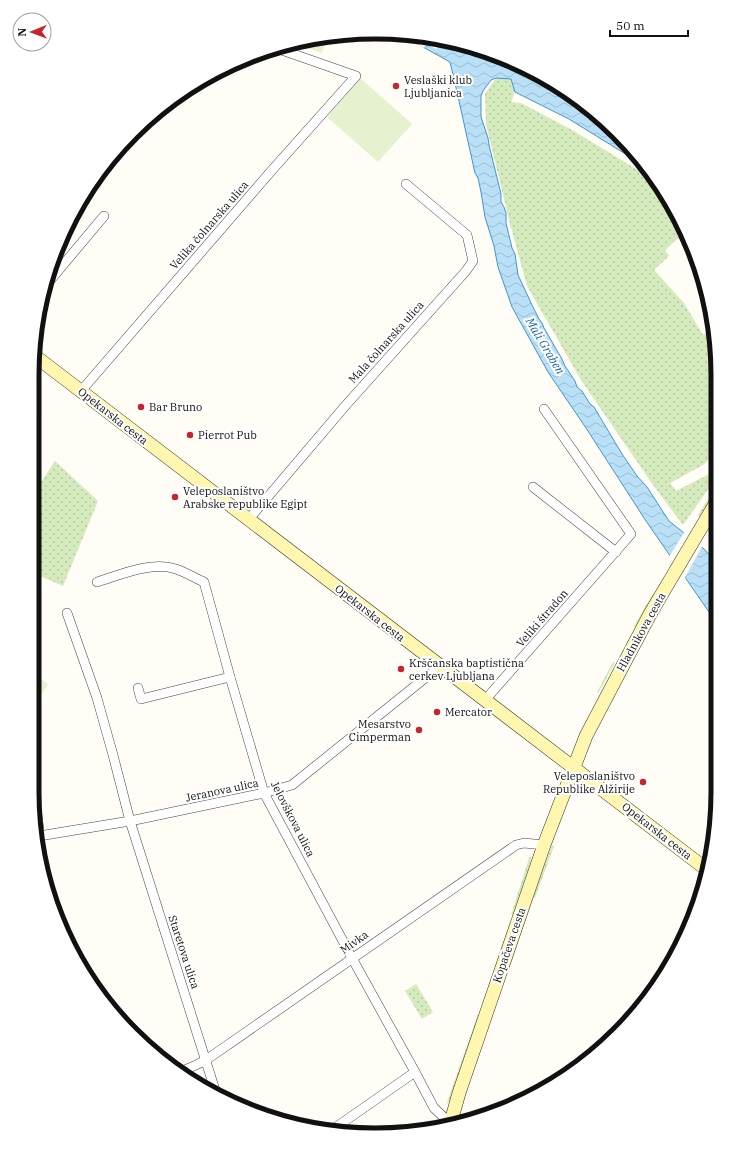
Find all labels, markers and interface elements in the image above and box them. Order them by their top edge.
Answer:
north arrow [12,12,52,52]
scale bar [610,12,688,38]
text: 50 m [616,18,645,33]
text: N [15,27,29,37]
place label: Veslaški klub Ljubljanica [404,73,473,100]
marker: Veslaški klub Ljubljanica [391,81,401,91]
street label: Velika čolnarska ulica [167,178,251,272]
street label: Mala čolnarska ulica [345,298,427,386]
water label: Mali Graben [522,314,568,377]
street label: Opekarska cesta [75,384,151,448]
place label: Bar Bruno [149,400,202,414]
marker: Bar Bruno [136,402,146,412]
place label: Pierrot Pub [198,428,257,442]
marker: Pierrot Pub [185,430,195,440]
place label: Veleposlaništvo Arabske republike Egipt [183,484,307,511]
marker: Veleposlaništvo Arabske republike Egipt [170,492,180,502]
street label: Opekarska cesta [332,581,408,645]
street label: Veliki štradon [513,586,571,650]
street label: Hladnikova cesta [613,590,669,674]
place label: Krščanska baptistična cerkev Ljubljana [409,656,524,683]
marker: Krščanska baptistična cerkev Ljubljana [396,664,406,674]
place label: Mercator [445,705,492,719]
marker: Mercator [432,707,442,717]
place label: Mesarstvo Cimperman [349,717,411,744]
marker: Mesarstvo Cimperman [414,725,424,735]
place label: Veleposlaništvo Republike Alžirije [543,769,635,796]
street label: Jeranova ulica [184,775,260,805]
marker: Veleposlaništvo Republike Alžirije [638,777,648,787]
street label: Jelovškova ulica [268,779,318,859]
street label: Opekarska cesta [619,799,695,863]
street label: Kopačeva cesta [490,905,528,985]
street label: Staretova ulica [166,913,202,991]
street label: Mivka [337,927,371,957]

